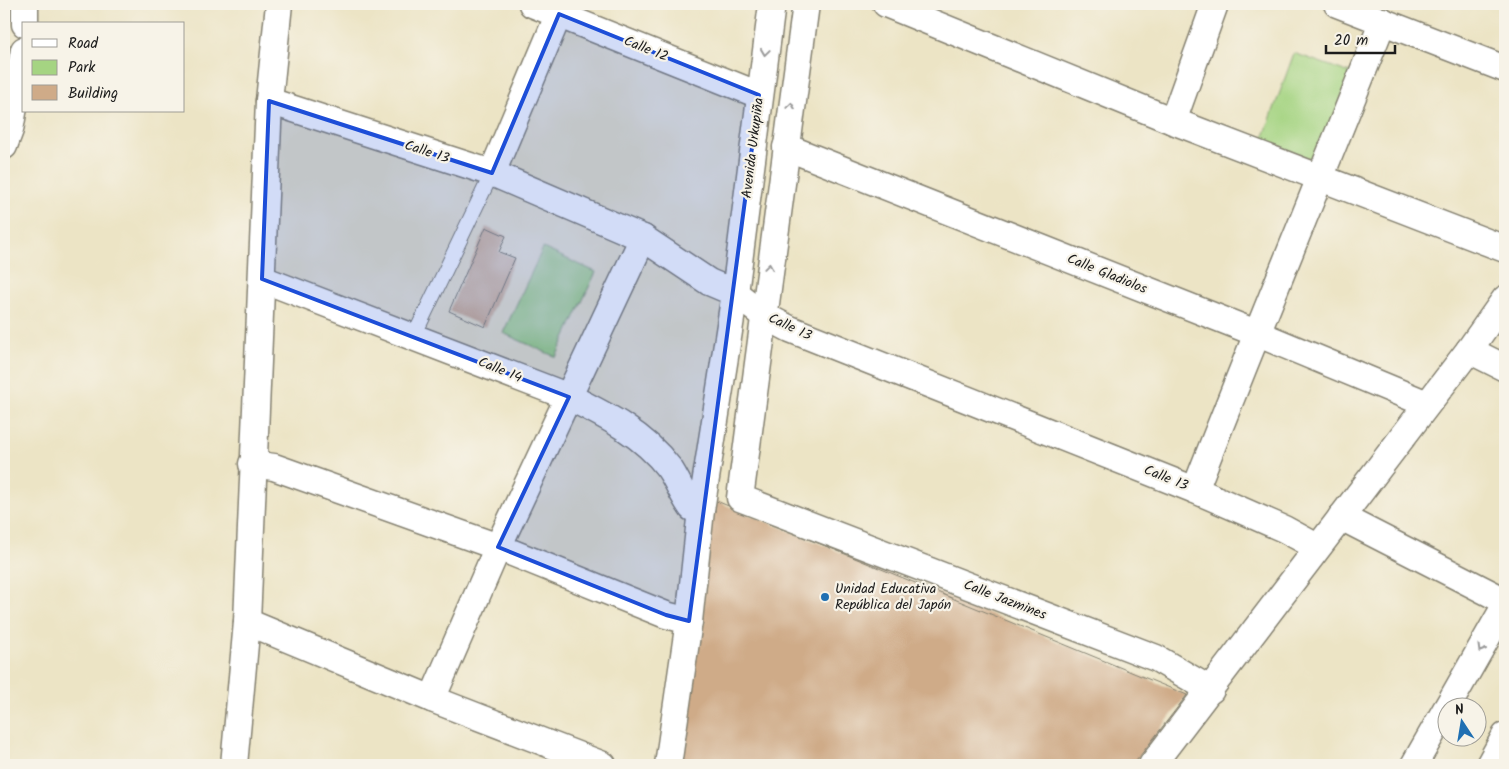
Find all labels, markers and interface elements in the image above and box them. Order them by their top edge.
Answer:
legend [22,22,185,112]
scale bar [1326,22,1395,54]
text: 20 m [1334,29,1368,53]
street label: Calle 12 [620,30,672,68]
text: Road [68,32,99,56]
one-way arrow [761,48,771,56]
text: Park [68,56,96,80]
text: Building [68,82,118,106]
street label: Avenida Urkupiña [736,97,770,199]
one-way arrow [786,101,796,110]
street label: Calle 13 [402,134,452,170]
street label: Calle Gladiolos [1064,248,1150,300]
one-way arrow [764,262,774,271]
street label: Calle 13 [764,307,816,347]
street label: Calle 14 [475,351,526,389]
street label: Calle 13 [1140,459,1192,497]
street label: Calle Jazmines [960,574,1050,626]
place label: Unidad Educativa República del Japón [835,578,951,616]
marker: Unidad Educativa República del Japón [819,591,831,603]
one-way arrow [1477,643,1487,652]
north arrow [1436,696,1486,746]
text: N [1453,699,1466,722]

